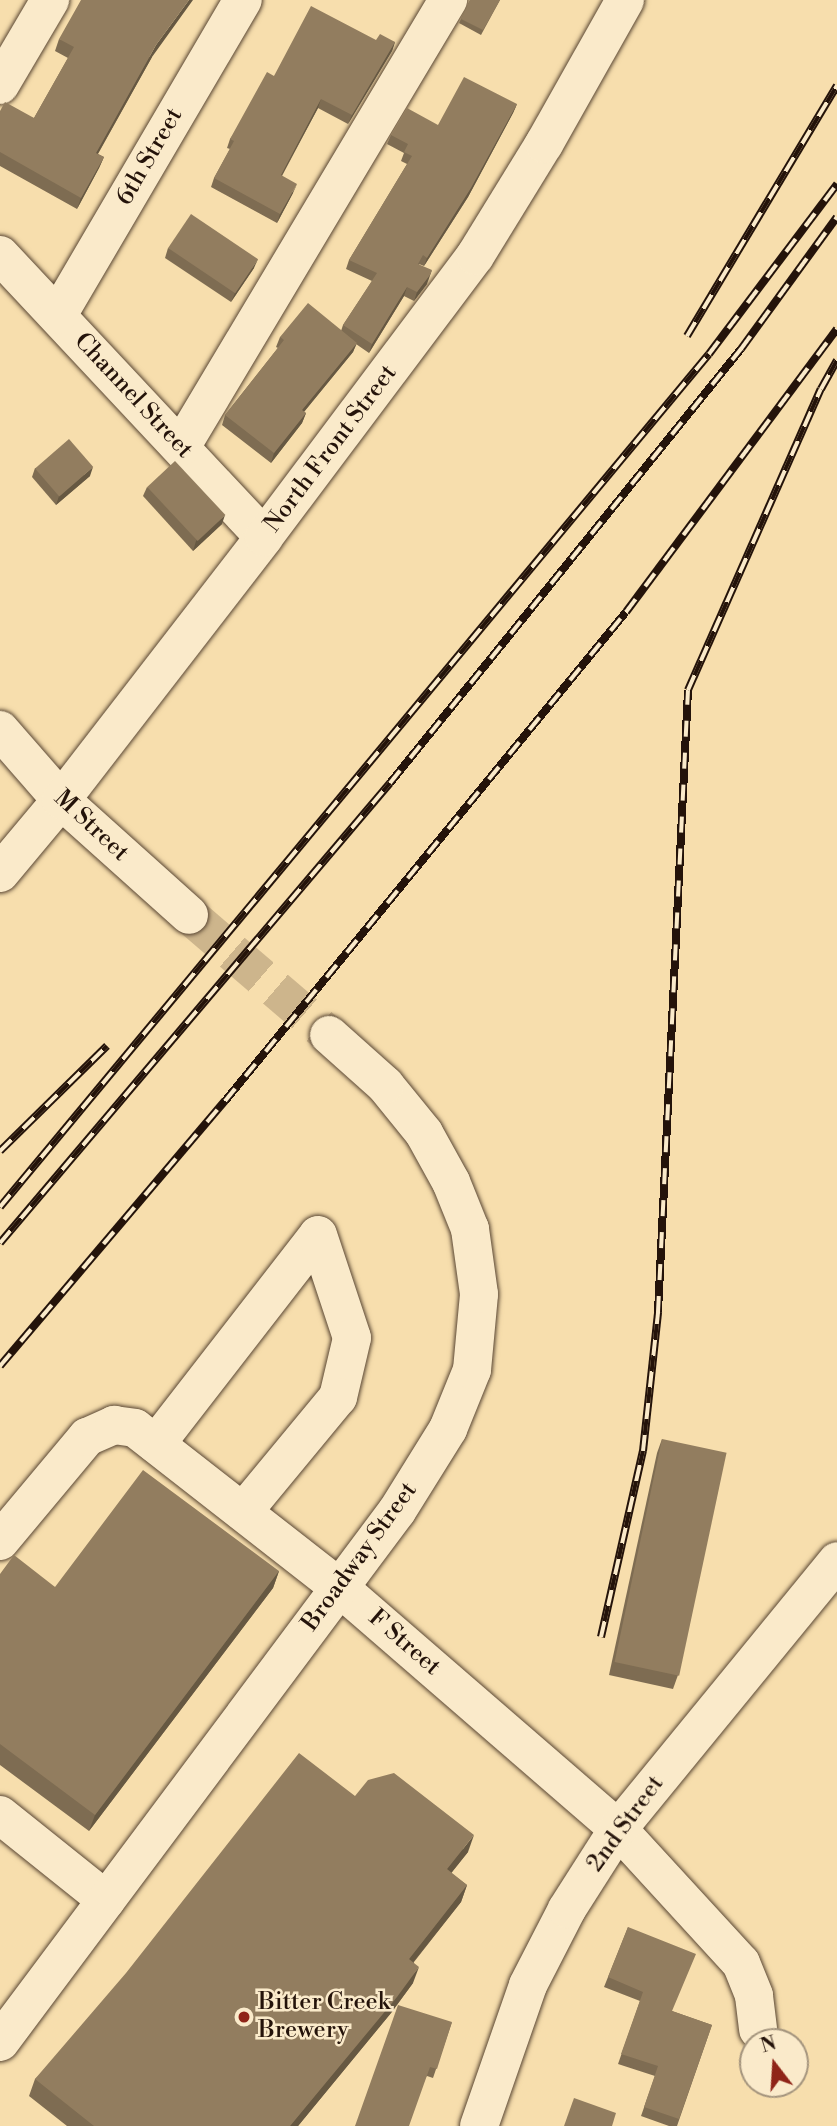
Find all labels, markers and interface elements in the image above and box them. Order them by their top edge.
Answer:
street label: 6th Street [111,103,189,211]
street label: Channel Street [68,327,198,465]
street label: North Front Street [259,360,403,538]
street label: M Street [48,784,134,868]
street label: Broadway Street [296,1477,424,1637]
street label: F Street [362,1604,446,1682]
street label: 2nd Street [582,1770,670,1878]
place label: Bitter Creek Brewery [258,1989,390,2045]
marker: Bitter Creek Brewery [236,2009,252,2025]
north arrow [739,2028,809,2098]
text: N [758,2031,779,2059]

